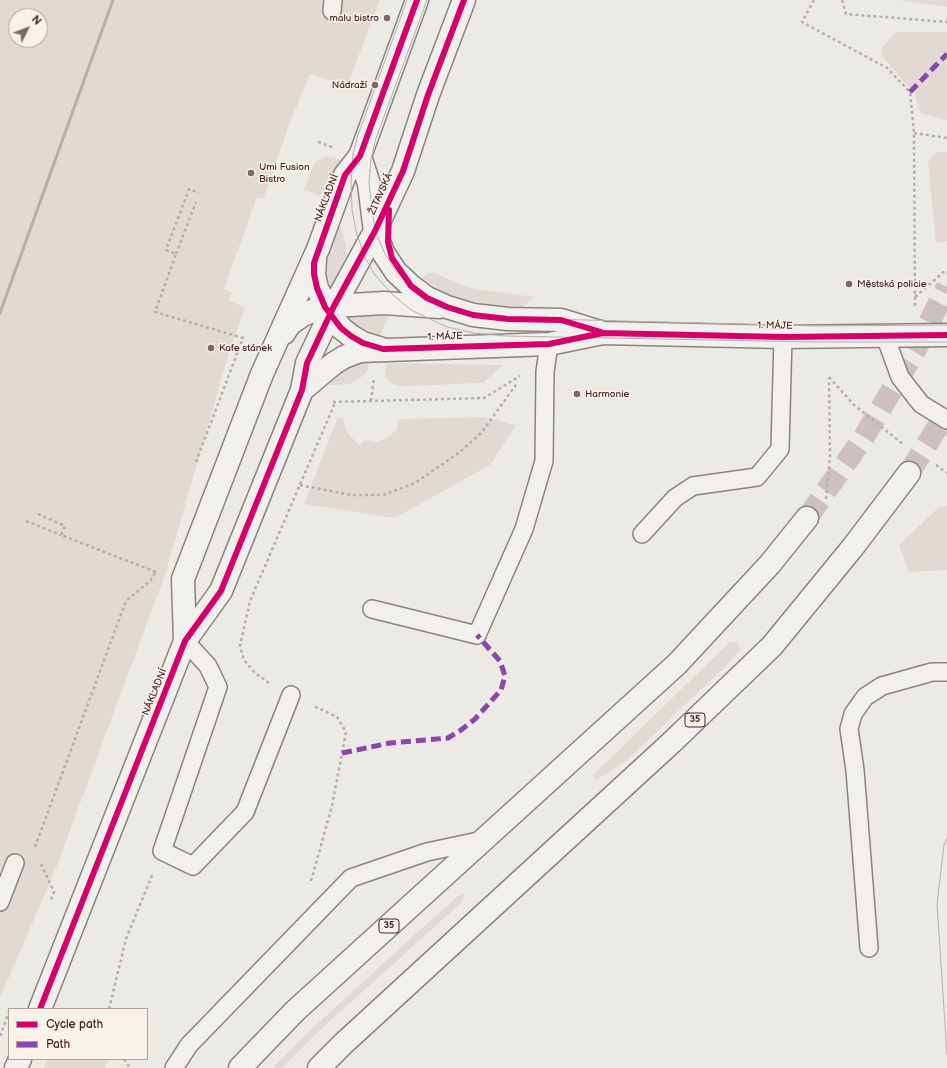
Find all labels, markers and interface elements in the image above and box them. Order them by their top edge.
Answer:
north arrow [8,8,48,48]
place label: malu bistro [329,12,379,24]
text: N [29,13,44,28]
marker: malu bistro [382,13,392,23]
place label: Nádraží [332,79,367,91]
marker: Nádraží [370,80,380,90]
place label: Umi Fusion Bistro [259,161,310,184]
marker: Umi Fusion Bistro [246,168,256,178]
street label: ŽITAVSKÁ [366,171,396,217]
street label: NÁKLADNÍ [312,173,342,223]
place label: Městská policie [857,278,927,290]
marker: Městská policie [844,279,854,289]
street label: 1. MÁJE [757,320,793,332]
street label: 1. MÁJE [427,330,463,344]
place label: Kafe stánek [219,342,272,354]
marker: Kafe stánek [206,343,216,353]
place label: Harmonie [585,388,629,400]
marker: Harmonie [572,389,582,399]
street label: NÁKLADNÍ [140,667,170,717]
road number: 35 [685,713,705,727]
road number: 35 [379,919,399,933]
legend [8,1008,148,1060]
text: Cycle path [46,1017,103,1032]
text: Path [46,1037,70,1052]

